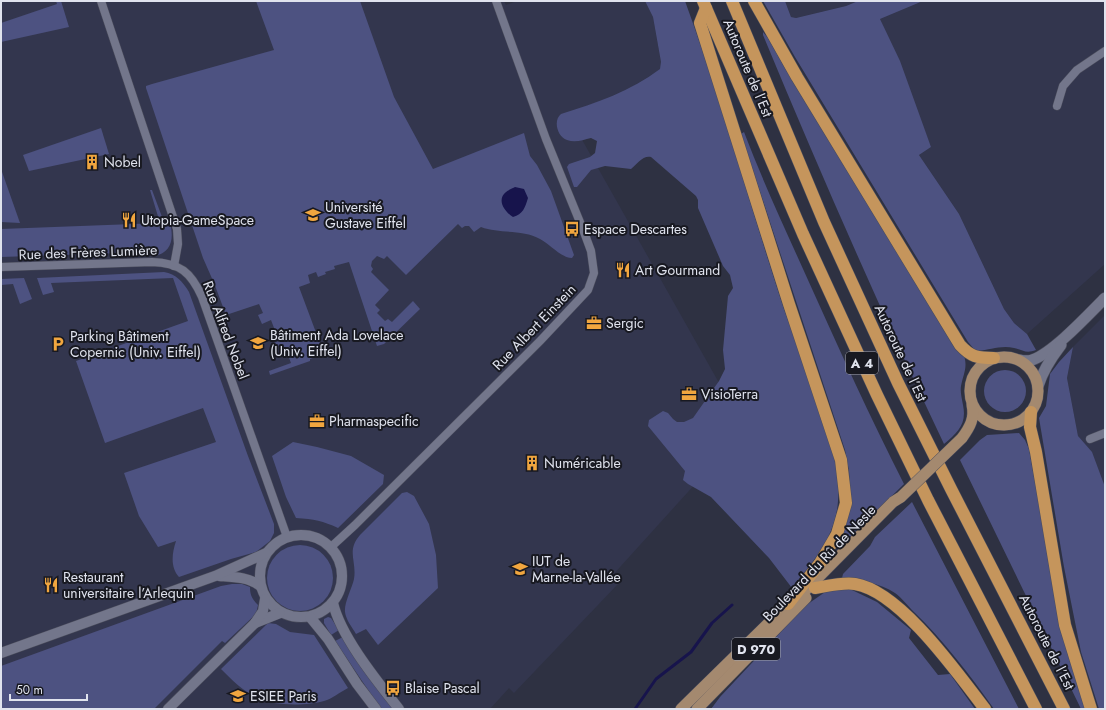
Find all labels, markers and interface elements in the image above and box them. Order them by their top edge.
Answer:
street label: Autoroute de l’Est [718,16,778,121]
place label: Nobel [104,152,141,172]
building icon: Nobel [83,153,101,171]
place label: Université Gustave Eiffel [325,197,406,233]
school or university icon: Université Gustave Eiffel [304,206,322,224]
place label: Utopia-GameSpace [141,210,254,230]
restaurant icon: Utopia-GameSpace [120,211,138,229]
place label: Espace Descartes [584,219,687,239]
bus stop icon: Espace Descartes [563,220,581,238]
street label: Rue des Frères Lumière [18,240,158,264]
place label: Art Gourmand [635,260,720,280]
restaurant icon: Art Gourmand [614,261,632,279]
street label: Rue Alfred Nobel [198,278,254,382]
street label: Rue Albert Einstein [488,280,580,374]
street label: Autoroute de l’Est [870,301,932,405]
place label: Sergic [606,313,644,333]
office icon: Sergic [585,314,603,332]
place label: Bâtiment Ada Lovelace (Univ. Eiffel) [270,325,404,361]
place label: Parking Bâtiment Copernic (Univ. Eiffel) [70,326,201,362]
school or university icon: Bâtiment Ada Lovelace (Univ. Eiffel) [249,334,267,352]
parking icon: Parking Bâtiment Copernic (Univ. Eiffel) [49,335,67,353]
road number: A 4 [846,352,878,374]
place label: VisioTerra [701,384,758,404]
office icon: VisioTerra [680,385,698,403]
place label: Pharmaspecific [329,411,419,431]
office icon: Pharmaspecific [308,412,326,430]
place label: Numéricable [544,453,621,473]
building icon: Numéricable [523,454,541,472]
street label: Boulevard du Rû de Nesle [758,500,880,626]
place label: IUT de Marne-la-Vallée [532,551,621,587]
school or university icon: IUT de Marne-la-Vallée [511,560,529,578]
place label: Restaurant universitaire l’Arlequin [63,567,194,603]
restaurant icon: Restaurant universitaire l’Arlequin [42,576,60,594]
street label: Autoroute de l’Est [1014,591,1080,694]
road number: D 970 [732,638,780,660]
scale bar [10,676,87,702]
place label: Blaise Pascal [405,678,480,698]
bus stop icon: Blaise Pascal [384,679,402,697]
text: 50 m [16,681,43,699]
place label: ESIEE Paris [250,686,317,706]
school or university icon: ESIEE Paris [229,687,247,705]

